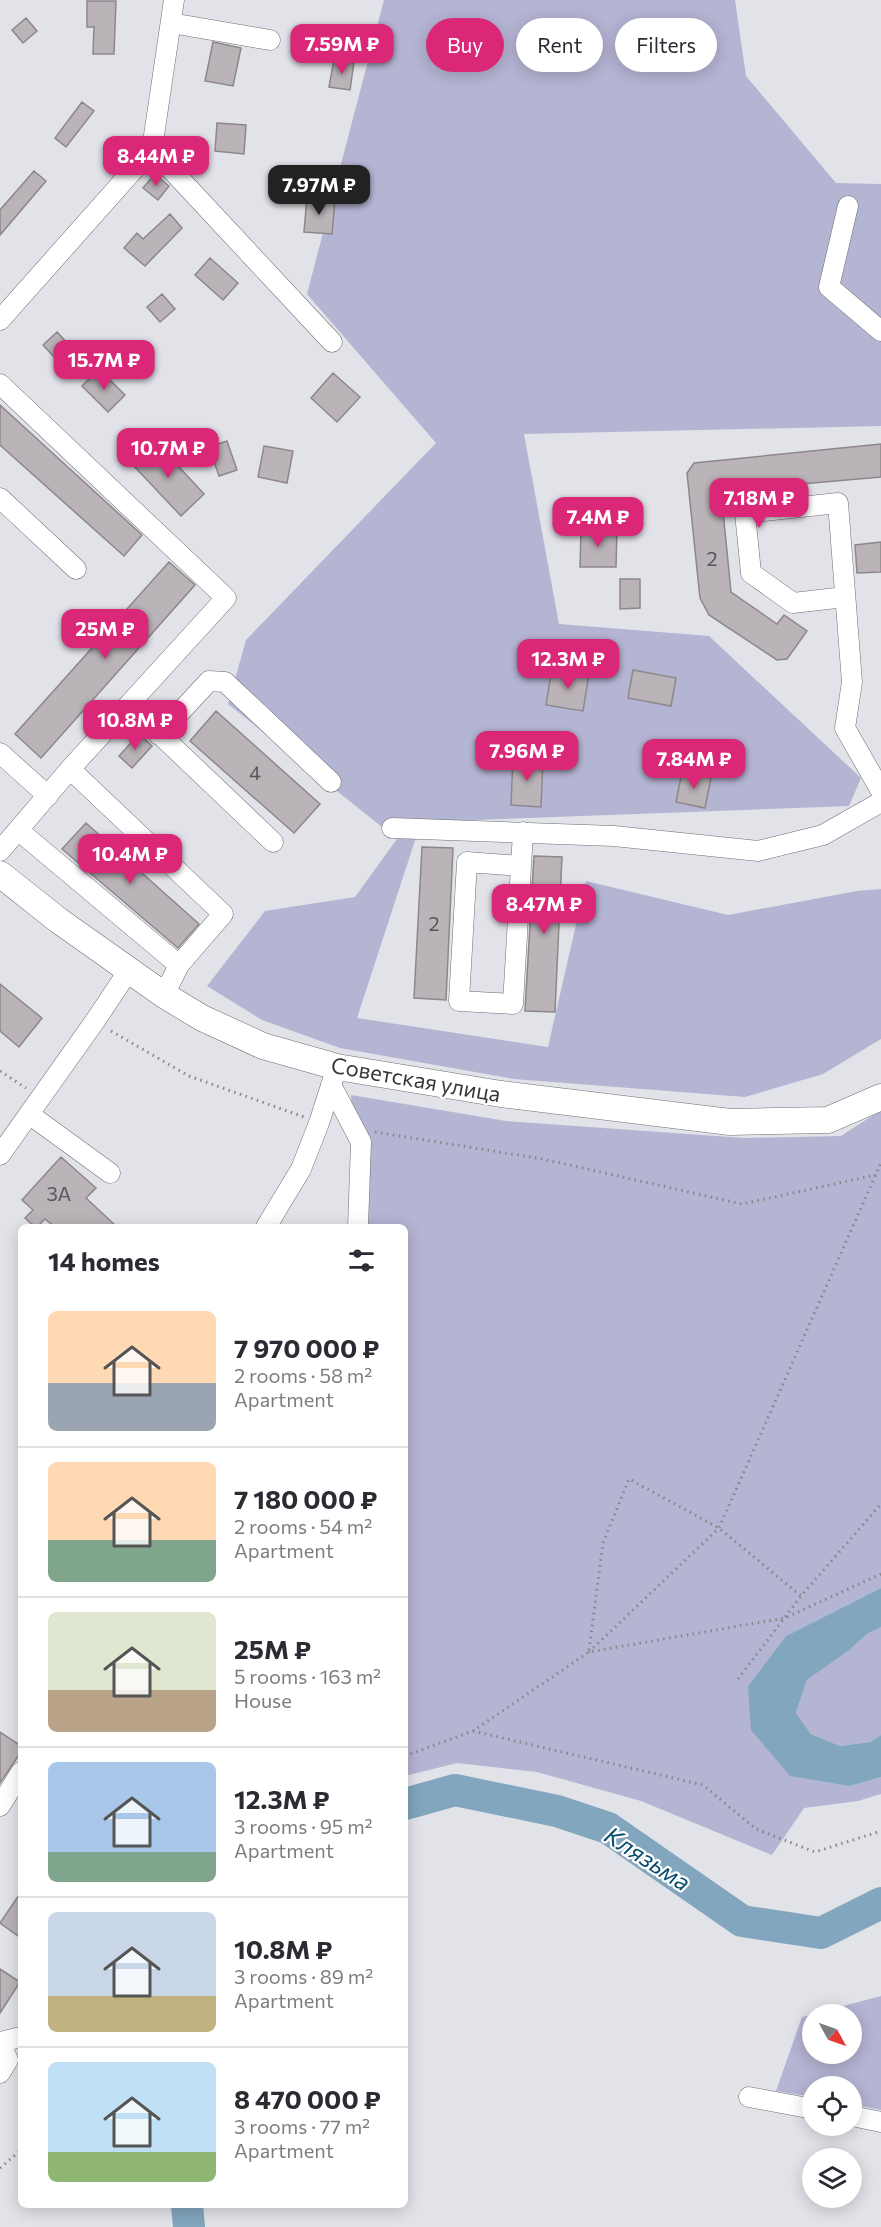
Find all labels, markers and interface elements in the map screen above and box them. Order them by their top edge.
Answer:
chip: Buy [426,18,504,72]
chip: Rent [516,18,603,72]
chip: Filters [615,18,717,72]
pin: 7.59M ₽ [287,24,397,75]
text: 7.59M ₽ [305,31,380,55]
pin: 8.44M ₽ [101,136,211,187]
text: 8.44M ₽ [117,143,195,167]
pin: 7.97M ₽ [264,165,374,216]
text: 7.97M ₽ [282,172,356,196]
pin: 15.7M ₽ [49,340,159,391]
text: 15.7M ₽ [68,347,140,371]
pin: 10.7M ₽ [113,428,223,479]
text: 10.7M ₽ [131,435,205,459]
pin: 7.18M ₽ [704,478,814,529]
text: 7.18M ₽ [724,485,794,509]
pin: 7.4M ₽ [549,497,647,548]
text: 7.4M ₽ [566,504,630,528]
house number: 2 [706,546,718,570]
pin: 25M ₽ [63,609,147,660]
text: 25M ₽ [75,616,135,640]
pin: 12.3M ₽ [513,639,623,690]
text: 12.3M ₽ [531,646,605,670]
pin: 10.8M ₽ [80,700,190,751]
text: 10.8M ₽ [97,707,173,731]
pin: 7.96M ₽ [472,731,582,782]
text: 7.96M ₽ [489,738,565,762]
pin: 7.84M ₽ [639,739,749,790]
text: 7.84M ₽ [656,746,732,770]
house number: 4 [249,760,261,784]
pin: 10.4M ₽ [75,834,185,885]
text: 10.4M ₽ [92,841,168,865]
pin: 8.47M ₽ [489,884,599,935]
text: 8.47M ₽ [506,891,582,915]
house number: 2 [428,911,440,935]
street label: Советская улица [329,1051,503,1107]
house number: 3А [47,1181,72,1205]
icon: filters [345,1244,378,1277]
text: 14 homes [48,1245,160,1276]
text: 7 970 000 ₽ [234,1332,379,1363]
icon: home [96,1335,168,1407]
text: 2 rooms · 58 m² [234,1363,372,1387]
text: Apartment [234,1387,334,1411]
text: 7 180 000 ₽ [234,1483,377,1514]
icon: home [96,1486,168,1558]
text: 2 rooms · 54 m² [234,1514,372,1538]
text: Apartment [234,1538,334,1562]
text: 25M ₽ [234,1633,311,1664]
icon: home [96,1636,168,1708]
text: 5 rooms · 163 m² [234,1664,381,1688]
text: House [234,1688,292,1712]
text: 12.3M ₽ [234,1783,330,1814]
icon: home [96,1786,168,1858]
text: 3 rooms · 95 m² [234,1814,373,1838]
water label: Клязьма [600,1820,696,1896]
text: Apartment [234,1838,334,1862]
text: 10.8M ₽ [234,1933,332,1964]
icon: home [96,1936,168,2008]
text: 3 rooms · 89 m² [234,1964,373,1988]
text: Apartment [234,1988,334,2012]
north arrow [802,2004,862,2064]
map controls [802,2004,862,2208]
button: locate [802,2076,862,2136]
text: 8 470 000 ₽ [234,2083,381,2114]
icon: home [96,2086,168,2158]
text: 3 rooms · 77 m² [234,2114,370,2138]
text: Apartment [234,2138,334,2162]
button: layers [802,2148,862,2208]

